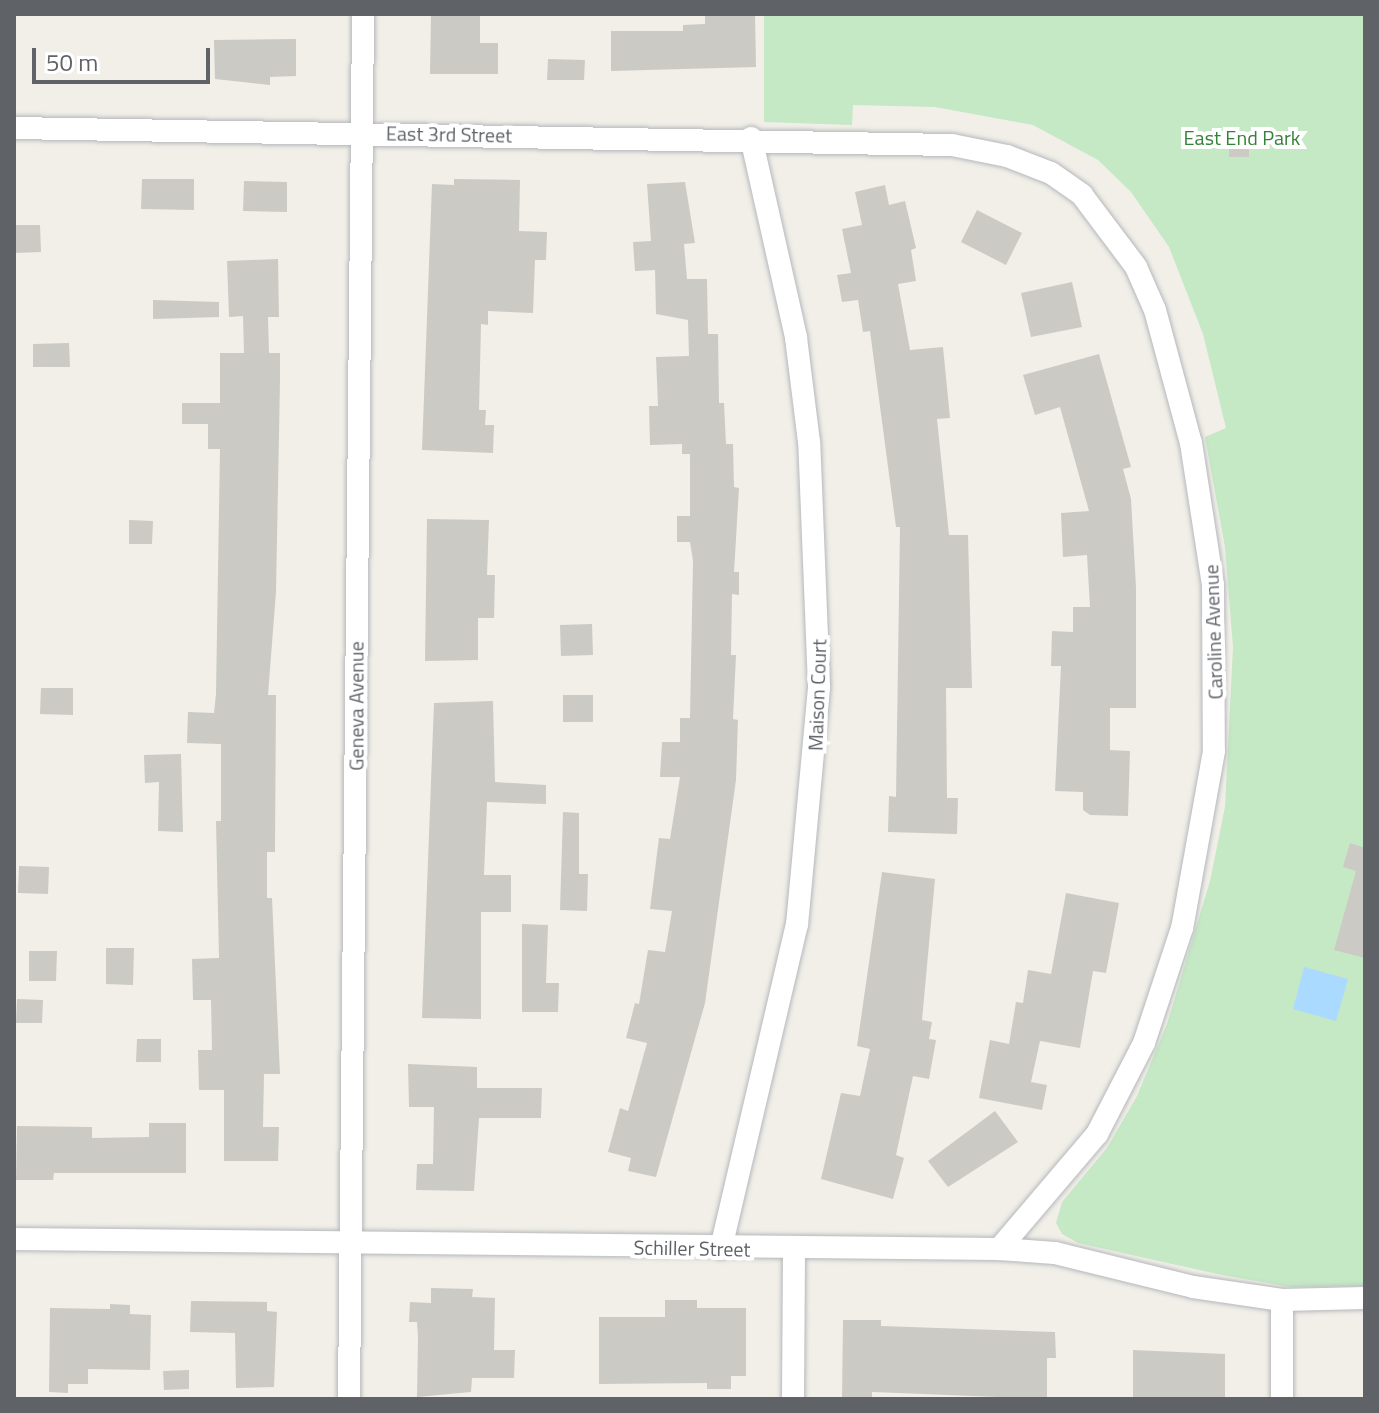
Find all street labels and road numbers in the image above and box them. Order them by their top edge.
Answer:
street label: East 3rd Street [386,121,512,147]
street label: Caroline Avenue [1199,564,1227,700]
street label: Maison Court [803,639,831,751]
street label: Geneva Avenue [344,641,368,771]
street label: Schiller Street [633,1235,751,1261]

